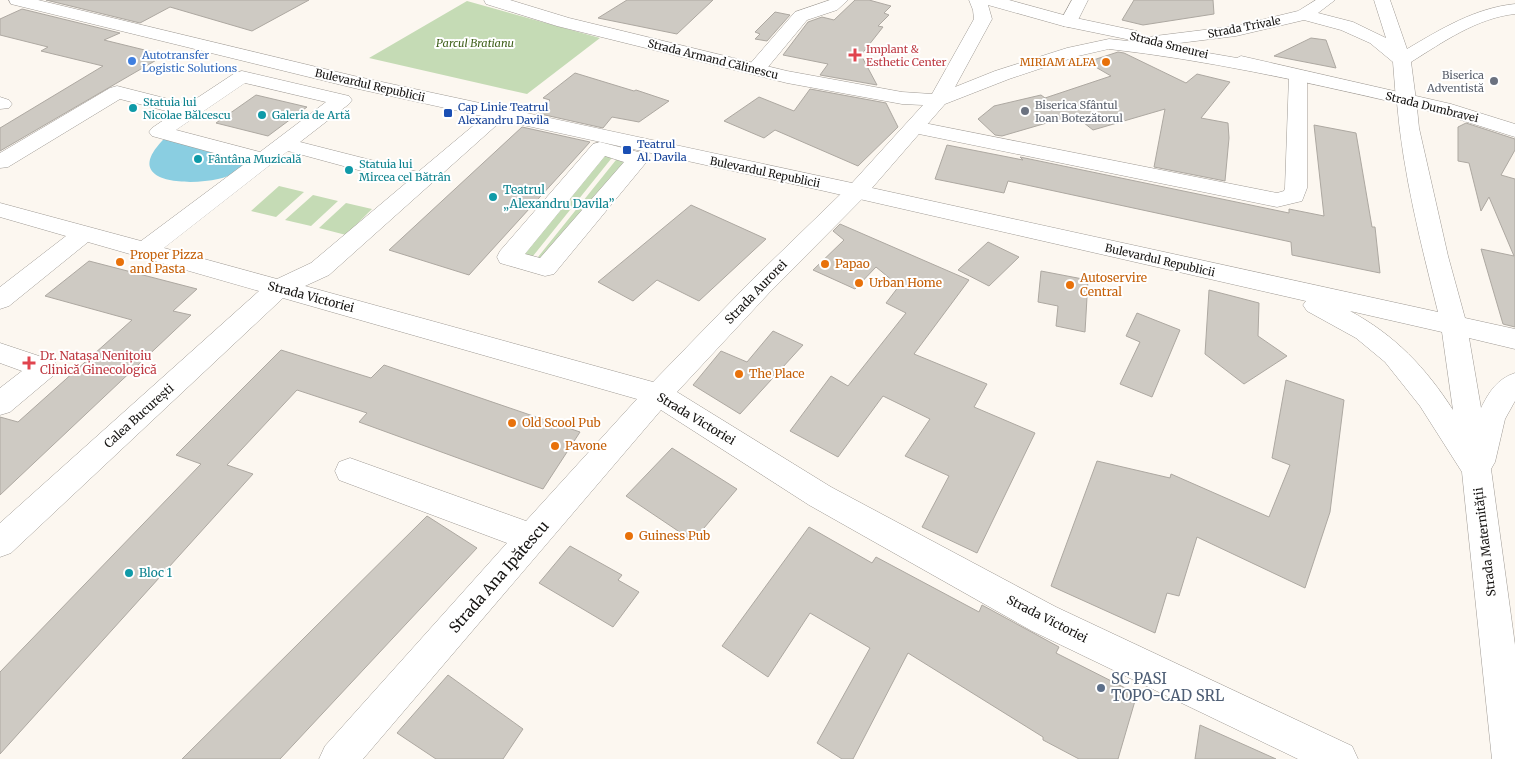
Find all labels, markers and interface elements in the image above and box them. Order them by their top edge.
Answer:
street label: Strada Trivale [1206,13,1282,41]
street label: Strada Smeurei [1128,28,1210,62]
park label: Parcul Bratianu [436,36,514,50]
street label: Strada Armand Călinescu [646,36,780,82]
place label: Implant & Esthetic Center [866,42,947,69]
place label: Autotransfer Logistic Solutions [141,48,237,75]
marker: Implant & Esthetic Center [848,48,862,62]
marker: Autotransfer Logistic Solutions [126,55,138,67]
place label: MIRIAM ALFA [1020,55,1096,69]
marker: MIRIAM ALFA [1100,56,1112,68]
street label: Bulevardul Republicii [314,66,427,105]
place label: Biserica Adventistă [1426,68,1484,95]
marker: Biserica Adventistă [1488,75,1500,87]
street label: Strada Dumbravei [1384,89,1480,125]
place label: Statuia lui Nicolae Bălcescu [143,95,231,122]
place label: Biserica Sfântul Ioan Botezătorul [1035,98,1123,125]
place label: Cap Linie Teatrul Alexandru Davila [457,100,549,127]
marker: Statuia lui Nicolae Bălcescu [127,102,139,114]
marker: Biserica Sfântul Ioan Botezătorul [1019,105,1031,117]
marker: Cap Linie Teatrul Alexandru Davila [442,107,454,119]
place label: Galeria de Artă [272,108,350,122]
marker: Galeria de Artă [256,109,268,121]
place label: Teatrul Al. Davila [636,137,687,164]
marker: Teatrul Al. Davila [621,144,633,156]
place label: Fântâna Muzicală [208,152,301,166]
marker: Fântâna Muzicală [192,153,204,165]
street label: Bulevardul Republicii [709,153,822,191]
place label: Statuia lui Mircea cel Bătrân [359,157,452,184]
marker: Statuia lui Mircea cel Bătrân [343,164,355,176]
place label: Teatrul „Alexandru Davila” [503,182,614,212]
marker: Teatrul „Alexandru Davila” [487,191,499,203]
street label: Bulevardul Republicii [1104,241,1217,280]
place label: Proper Pizza and Pasta [130,247,204,276]
marker: Proper Pizza and Pasta [114,256,126,268]
street label: Strada Aurorei [721,256,790,327]
place label: Papao [835,256,870,271]
marker: Papao [819,258,831,270]
place label: Autoservire Central [1079,270,1147,299]
place label: Urban Home [869,275,942,290]
marker: Urban Home [853,277,865,289]
street label: Strada Victoriei [266,278,356,315]
marker: Autoservire Central [1064,279,1076,291]
place label: Dr. Natașa Nenițoiu Clinică Ginecologică [40,348,157,377]
marker: Dr. Natașa Nenițoiu Clinică Ginecologică [22,356,36,370]
place label: The Place [749,366,804,381]
marker: The Place [733,368,745,380]
street label: Calea București [101,380,177,452]
street label: Strada Victoriei [654,389,738,448]
place label: Old Scool Pub [522,415,601,430]
marker: Old Scool Pub [506,417,518,429]
place label: Pavone [565,438,607,453]
marker: Pavone [549,440,561,452]
street label: Strada Maternității [1470,486,1500,597]
street label: Strada Ana Ipătescu [445,517,553,637]
place label: Guiness Pub [639,528,710,543]
marker: Guiness Pub [623,530,635,542]
place label: Bloc 1 [139,565,173,580]
marker: Bloc 1 [123,567,135,579]
street label: Strada Victoriei [1004,592,1090,645]
place label: SC PASI TOPO-CAD SRL [1111,669,1225,705]
marker: SC PASI TOPO-CAD SRL [1095,682,1107,694]

